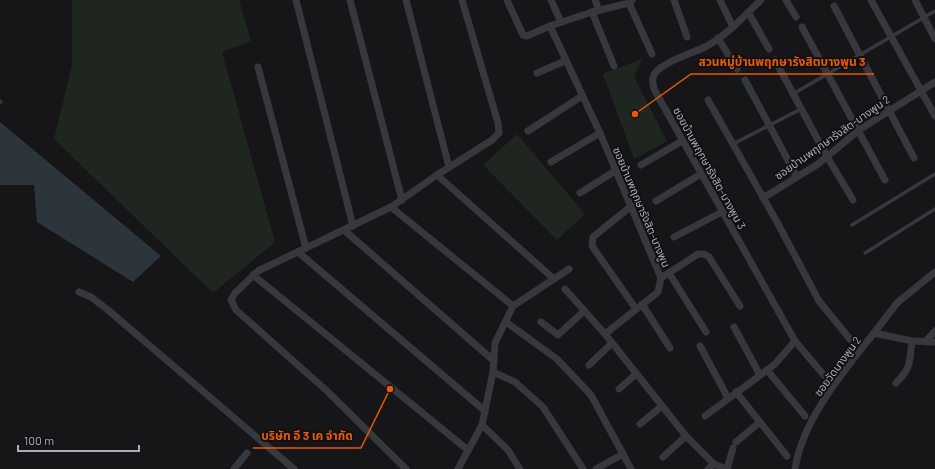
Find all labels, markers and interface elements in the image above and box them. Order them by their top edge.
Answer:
callout: สวนหมู่บ้านพฤกษารังสิตบางพูน 3 [691,50,874,74]
text: สวนหมู่บ้านพฤกษารังสิตบางพูน 3 [698,54,866,70]
street label: ซอยบ้านพฤกษารังสิต-บางพูน 2 [772,92,893,183]
street label: ซอยบ้านพฤกษารังสิต-บางพูน 3 [670,105,749,232]
street label: ซอยบ้านพฤกษารังสิต-บางพูน [610,145,673,270]
street label: ซอยวัดบางพูน 2 [811,334,864,399]
callout: บริษัท อี 3 เค จำกัด [253,424,361,448]
scale bar [18,427,139,453]
text: บริษัท อี 3 เค จำกัด [261,428,353,442]
text: 100 m [24,433,54,447]

